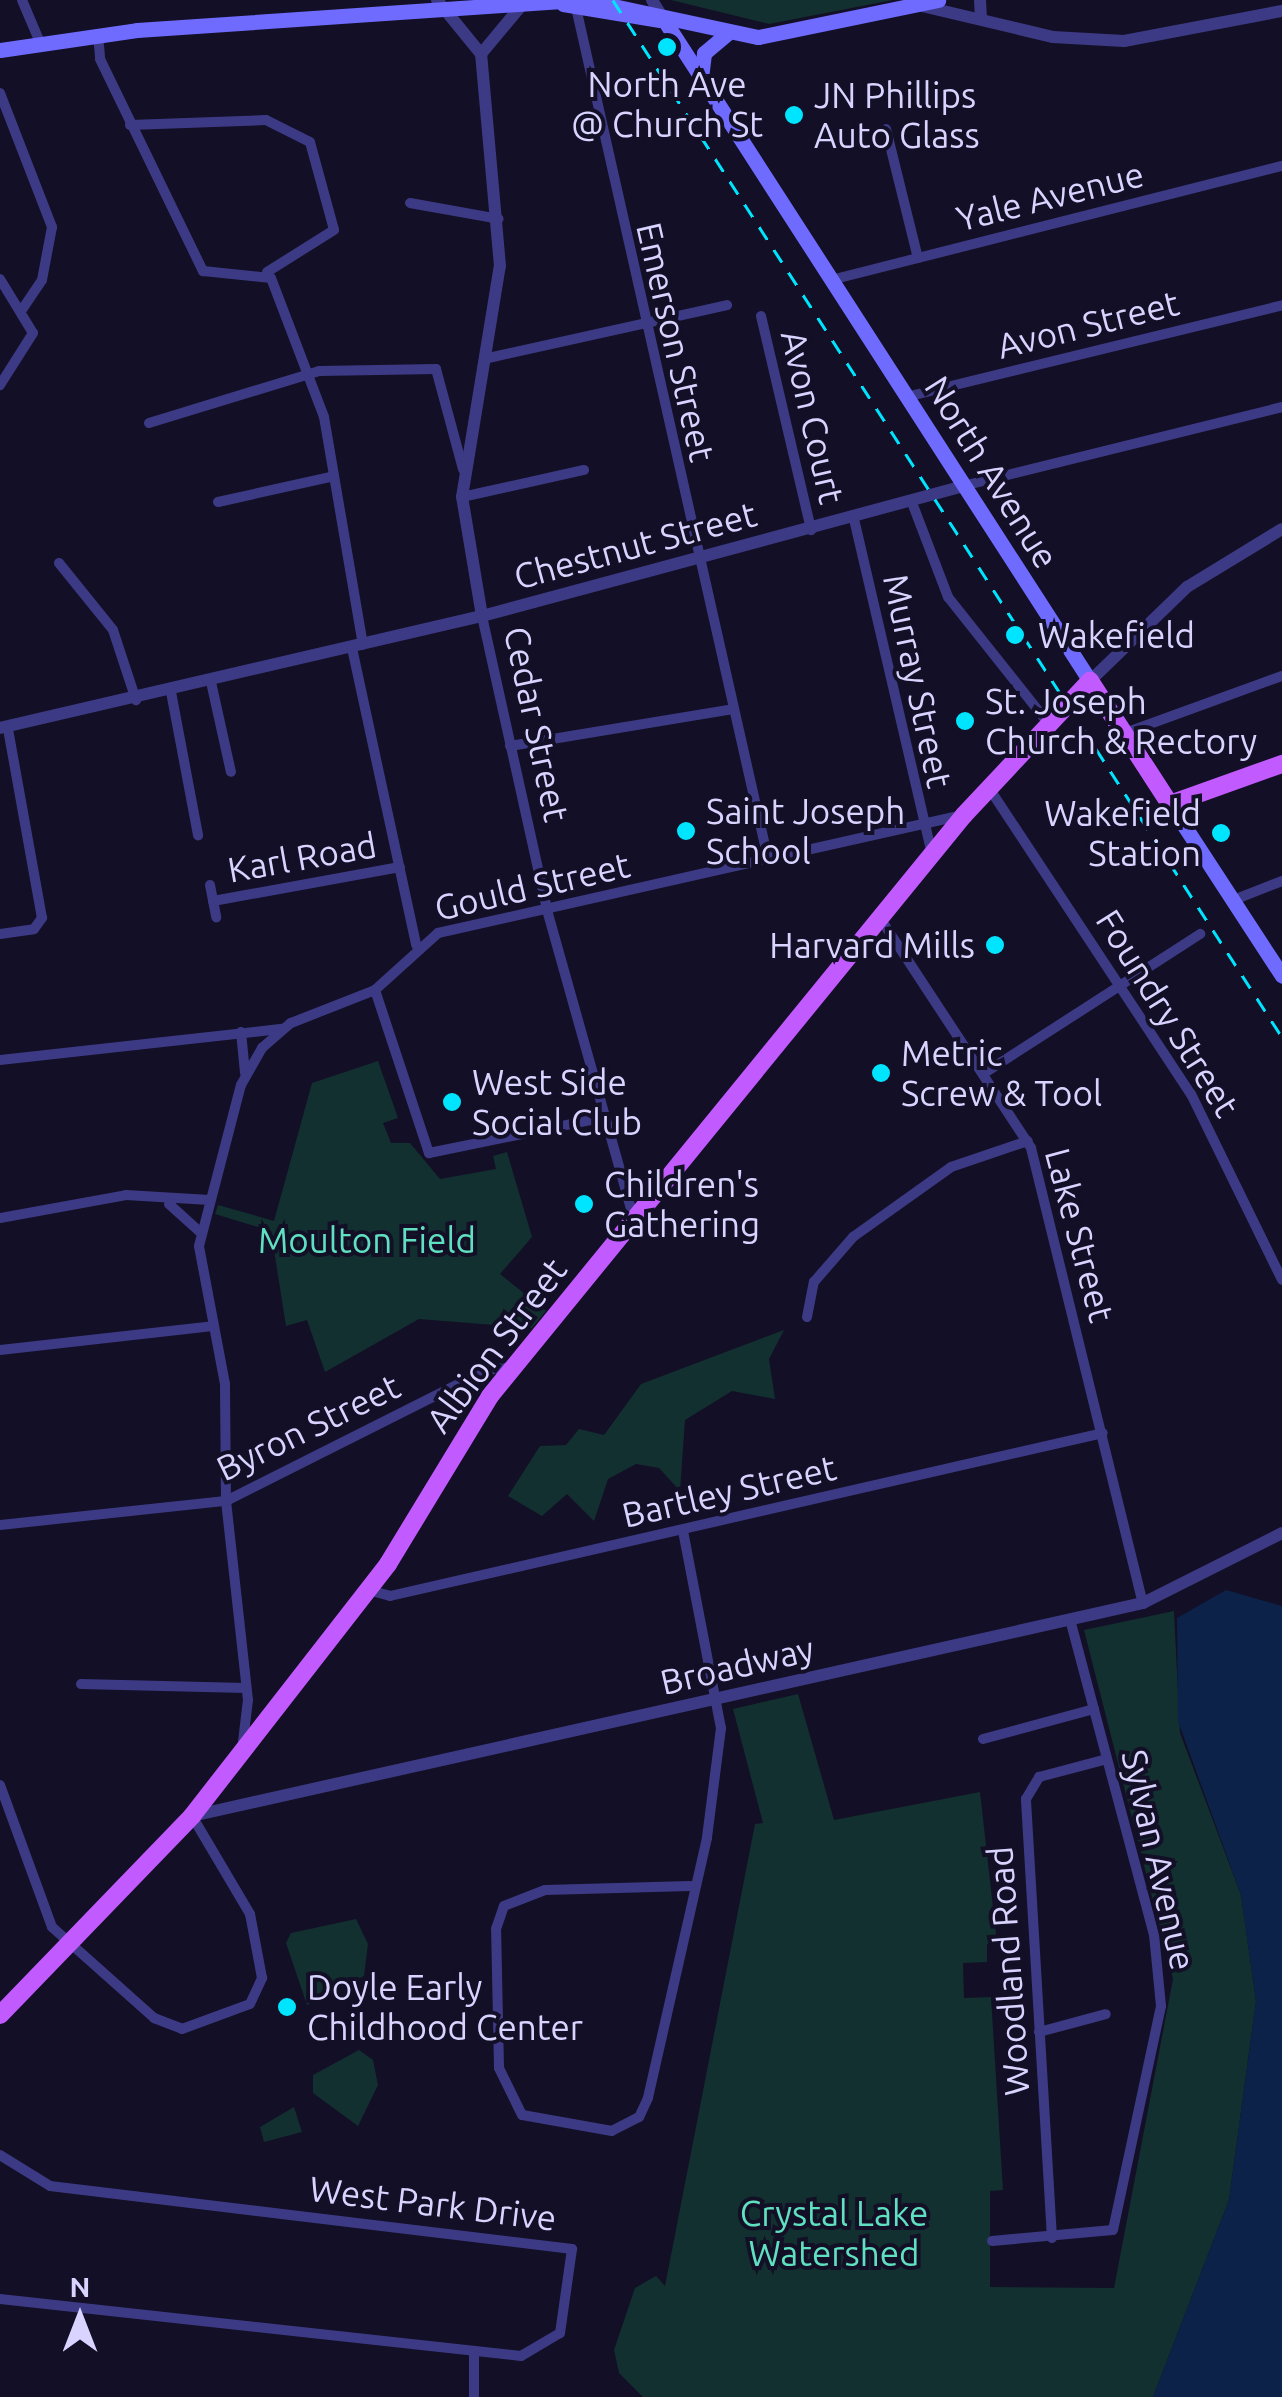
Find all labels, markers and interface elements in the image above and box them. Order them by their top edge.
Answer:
marker: North Ave @ Church St [656,36,678,58]
place label: North Ave @ Church St [571,63,763,145]
place label: JN Phillips Auto Glass [814,74,980,156]
marker: JN Phillips Auto Glass [783,104,805,126]
street label: Yale Avenue [952,152,1148,240]
street label: Emerson Street [628,218,724,466]
street label: Avon Street [993,281,1183,367]
street label: Avon Court [773,326,853,508]
street label: North Avenue [916,368,1068,576]
street label: Chestnut Street [509,492,761,598]
street label: Murray Street [875,570,961,792]
place label: Wakefield [1038,614,1195,656]
marker: Wakefield [1002,622,1028,648]
street label: Cedar Street [496,623,578,825]
place label: St. Joseph Church & Rectory [985,680,1257,762]
marker: St. Joseph Church & Rectory [954,710,976,732]
place label: Saint Joseph School [706,790,905,872]
place label: Wakefield Station [1044,792,1201,874]
marker: Saint Joseph School [675,820,697,842]
marker: Wakefield Station [1210,822,1232,844]
street label: Karl Road [224,823,380,891]
street label: Gould Street [430,843,634,929]
street label: Foundry Street [1088,902,1248,1124]
place label: Harvard Mills [769,924,975,966]
marker: Harvard Mills [984,934,1006,956]
place label: Metric Screw & Tool [901,1032,1102,1114]
place label: West Side Social Club [472,1061,642,1143]
marker: Metric Screw & Tool [870,1062,892,1084]
marker: West Side Social Club [441,1091,463,1113]
street label: Lake Street [1037,1144,1123,1326]
place label: Children's Gathering [604,1163,760,1245]
marker: Children's Gathering [573,1193,595,1215]
park label: Moulton Field [258,1219,476,1261]
street label: Albion Street [417,1250,575,1440]
street label: Byron Street [210,1365,406,1489]
street label: Bartley Street [618,1446,840,1536]
street label: Broadway [656,1627,818,1703]
street label: Sylvan Avenue [1113,1746,1205,1974]
street label: Woodland Road [978,1845,1038,2097]
place label: Doyle Early Childhood Center [307,1966,583,2048]
marker: Doyle Early Childhood Center [276,1996,298,2018]
street label: West Park Drive [307,2167,559,2239]
park label: Crystal Lake Watershed [740,2192,928,2274]
north arrow [30,2267,130,2367]
text: N [70,2271,90,2302]

